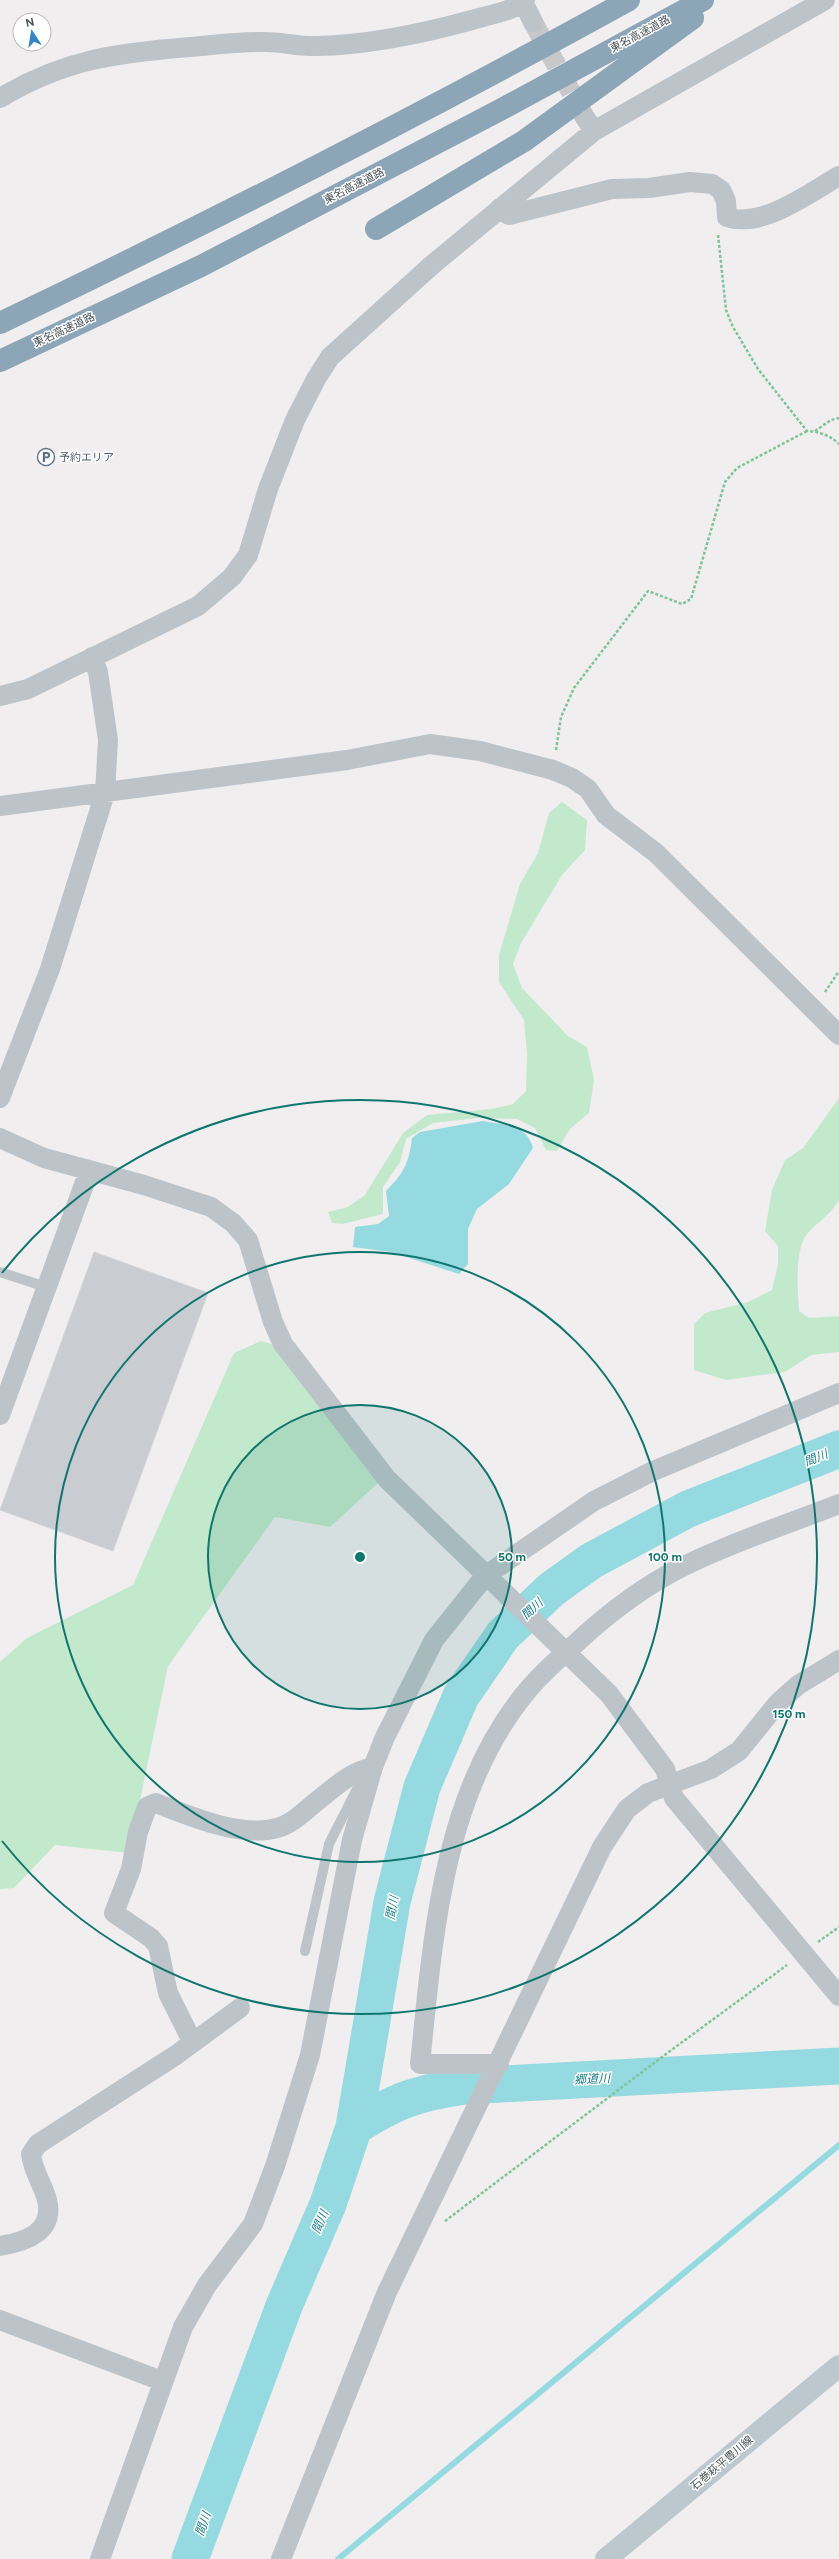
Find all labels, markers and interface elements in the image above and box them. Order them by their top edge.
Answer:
north arrow [12,12,52,52]
street label: 東名高速道路 [608,13,672,55]
text: N [25,15,36,30]
street label: 東名高速道路 [322,165,386,207]
street label: 東名高速道路 [31,310,97,350]
parking icon: 予約エリア [36,447,56,467]
place label: 予約エリア [59,451,114,464]
water label: 間川 [802,1446,832,1469]
centre of rings [353,1550,367,1564]
text: 50 m [498,1550,526,1564]
text: 100 m [648,1550,682,1564]
water label: 間川 [518,1594,547,1622]
text: 150 m [772,1707,806,1721]
water label: 間川 [383,1893,402,1921]
water label: 郷道川 [574,2071,612,2087]
water label: 間川 [309,2206,332,2236]
street label: 石巻萩平豊川線 [688,2433,756,2493]
water label: 間川 [192,2508,214,2538]

